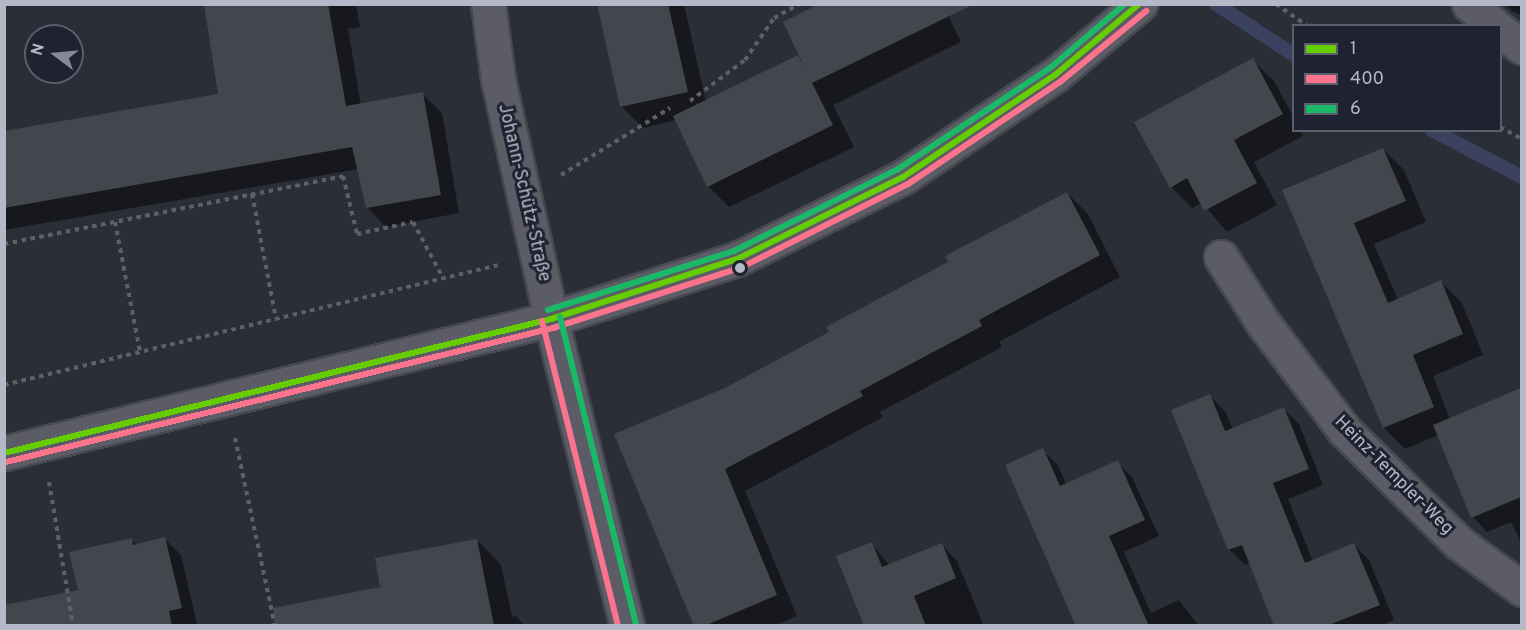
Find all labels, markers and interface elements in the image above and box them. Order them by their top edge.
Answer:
north arrow [24,24,84,84]
legend [1292,24,1502,132]
text: 1 [1350,38,1357,61]
text: N [27,41,50,58]
text: 400 [1350,68,1384,91]
text: 6 [1350,98,1361,121]
street label: Johann-Schütz-Straße [492,102,554,284]
unlabelled marker [734,262,746,274]
street label: Heinz-Templer-Weg [1329,412,1457,540]

